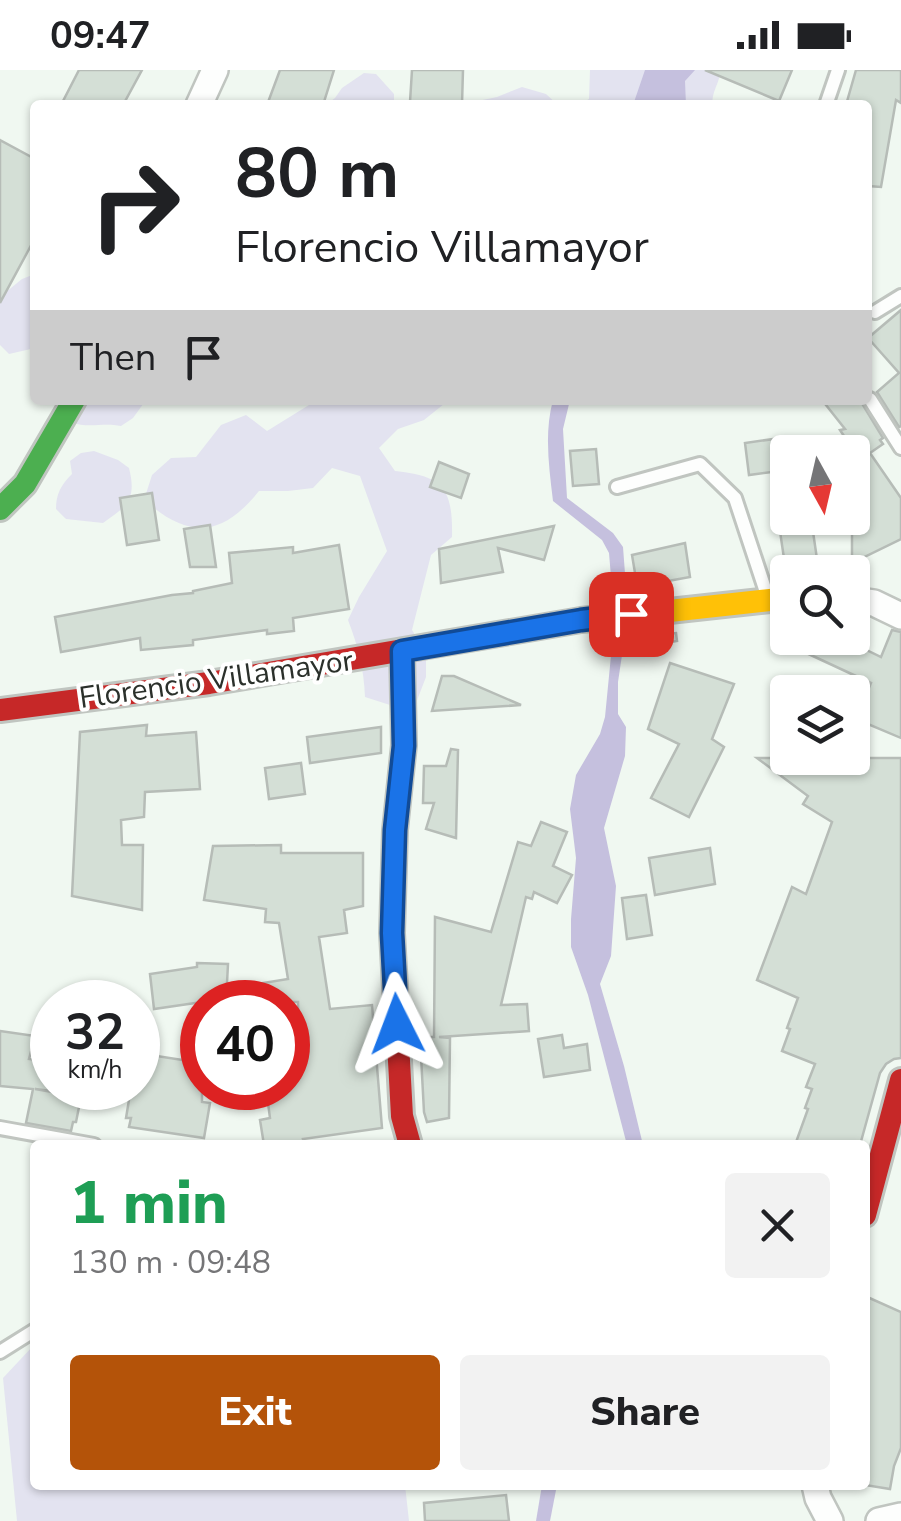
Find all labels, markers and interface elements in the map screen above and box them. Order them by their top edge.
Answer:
text: 09:47 [50,10,151,61]
text: 80 m [235,126,399,222]
icon: right [70,140,200,270]
text: Florencio Villamayor [235,217,649,278]
icon: arrive [176,330,231,385]
text: Then [70,332,156,383]
north arrow [770,435,870,535]
map controls [770,435,870,775]
button: search [770,555,870,655]
pin [589,572,674,657]
icon: arrive [604,587,659,642]
street label: Florencio Villamayor [77,640,356,719]
button: layers [770,675,870,775]
position arrow [345,972,449,1076]
speed limit sign: 40 [180,980,310,1110]
text: 32 [65,998,125,1067]
text: km/h [67,1053,123,1087]
text: 1 min [70,1162,228,1244]
button: close [725,1173,830,1278]
text: 130 m · 09:48 [70,1241,271,1284]
button: Exit [70,1355,440,1470]
button: Share [460,1355,830,1470]

